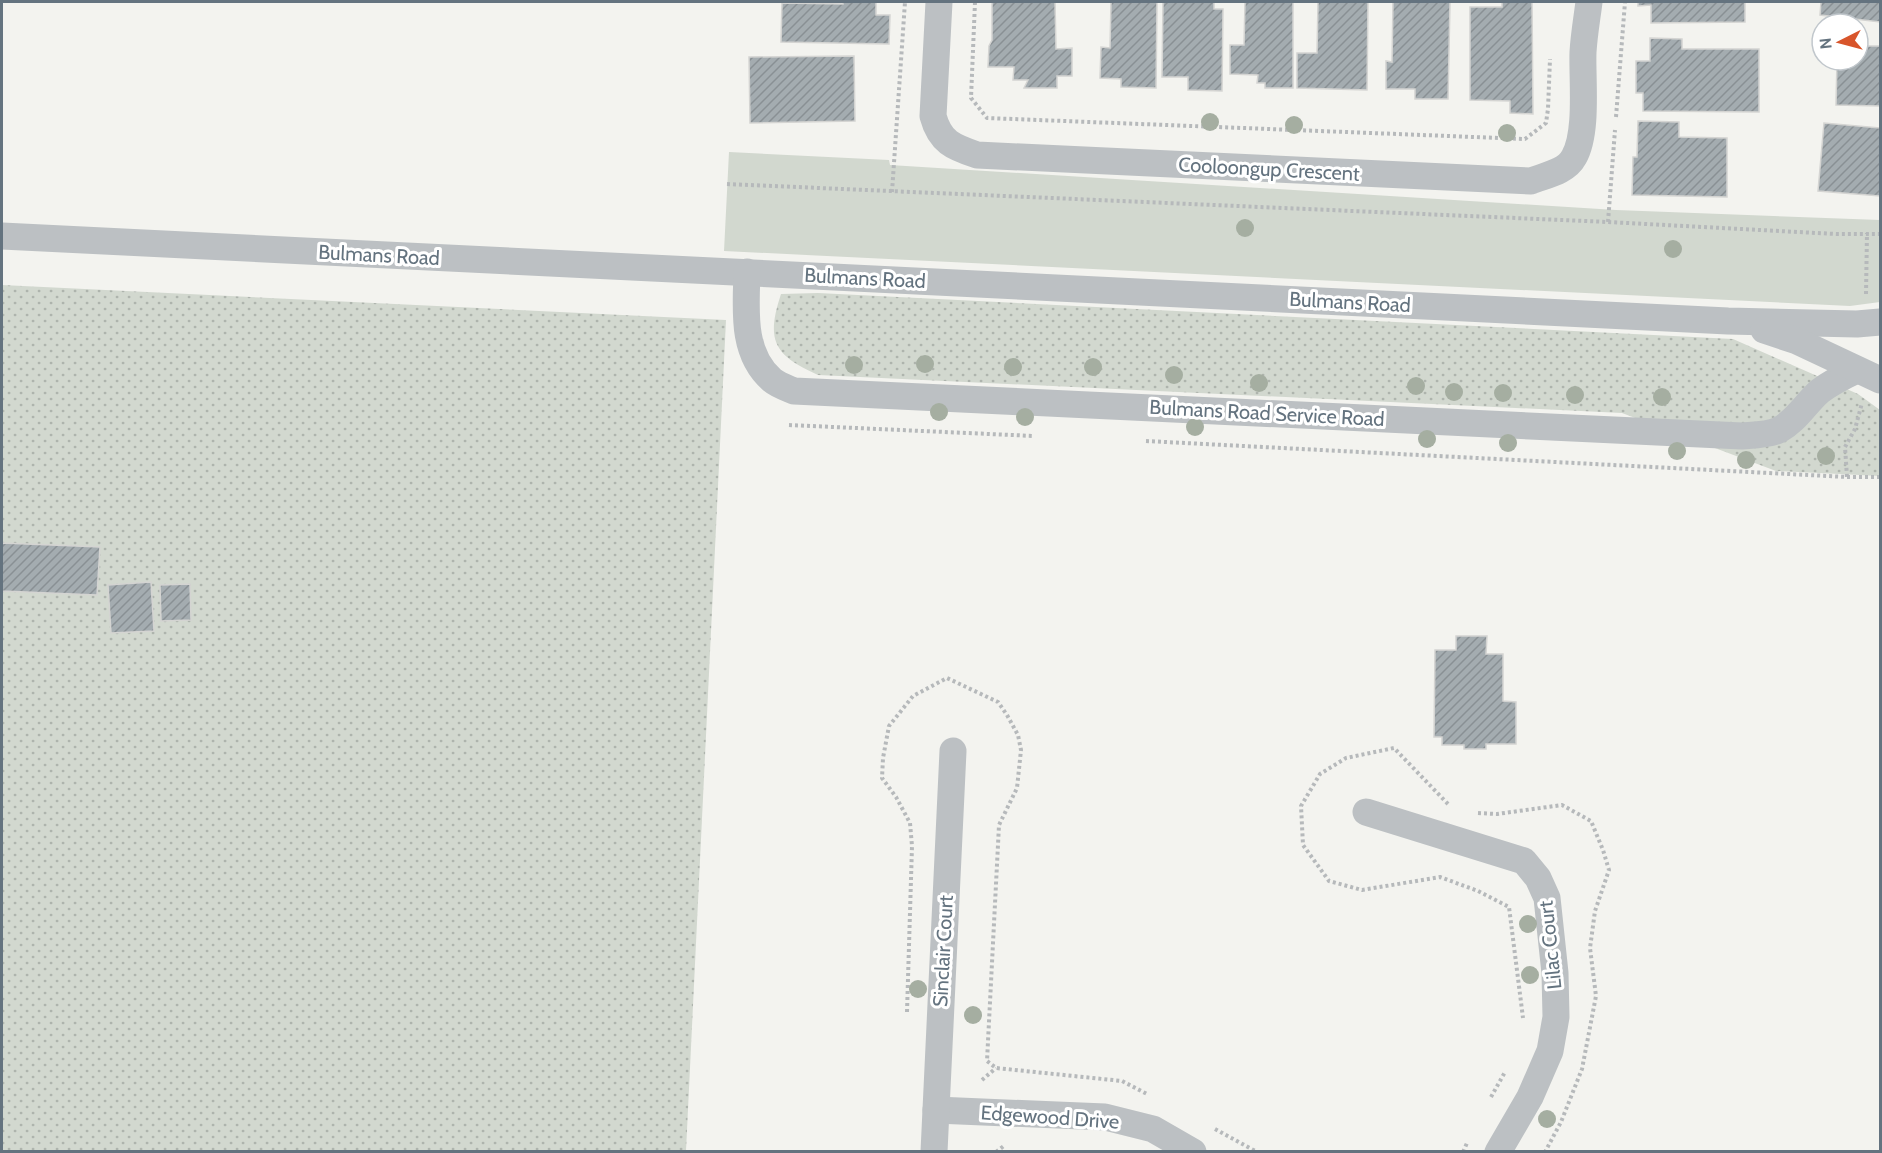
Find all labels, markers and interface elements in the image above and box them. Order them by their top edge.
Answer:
north arrow [1810,12,1870,72]
text: N [1816,37,1836,50]
street label: Cooloongup Crescent [1178,152,1361,186]
street label: Bulmans Road [318,240,440,270]
street label: Bulmans Road [804,263,926,293]
street label: Bulmans Road [1289,287,1411,317]
street label: Bulmans Road Service Road [1149,395,1385,431]
street label: Sinclair Court [928,894,958,1008]
street label: Lilac Court [1533,899,1567,990]
street label: Edgewood Drive [980,1100,1120,1134]

